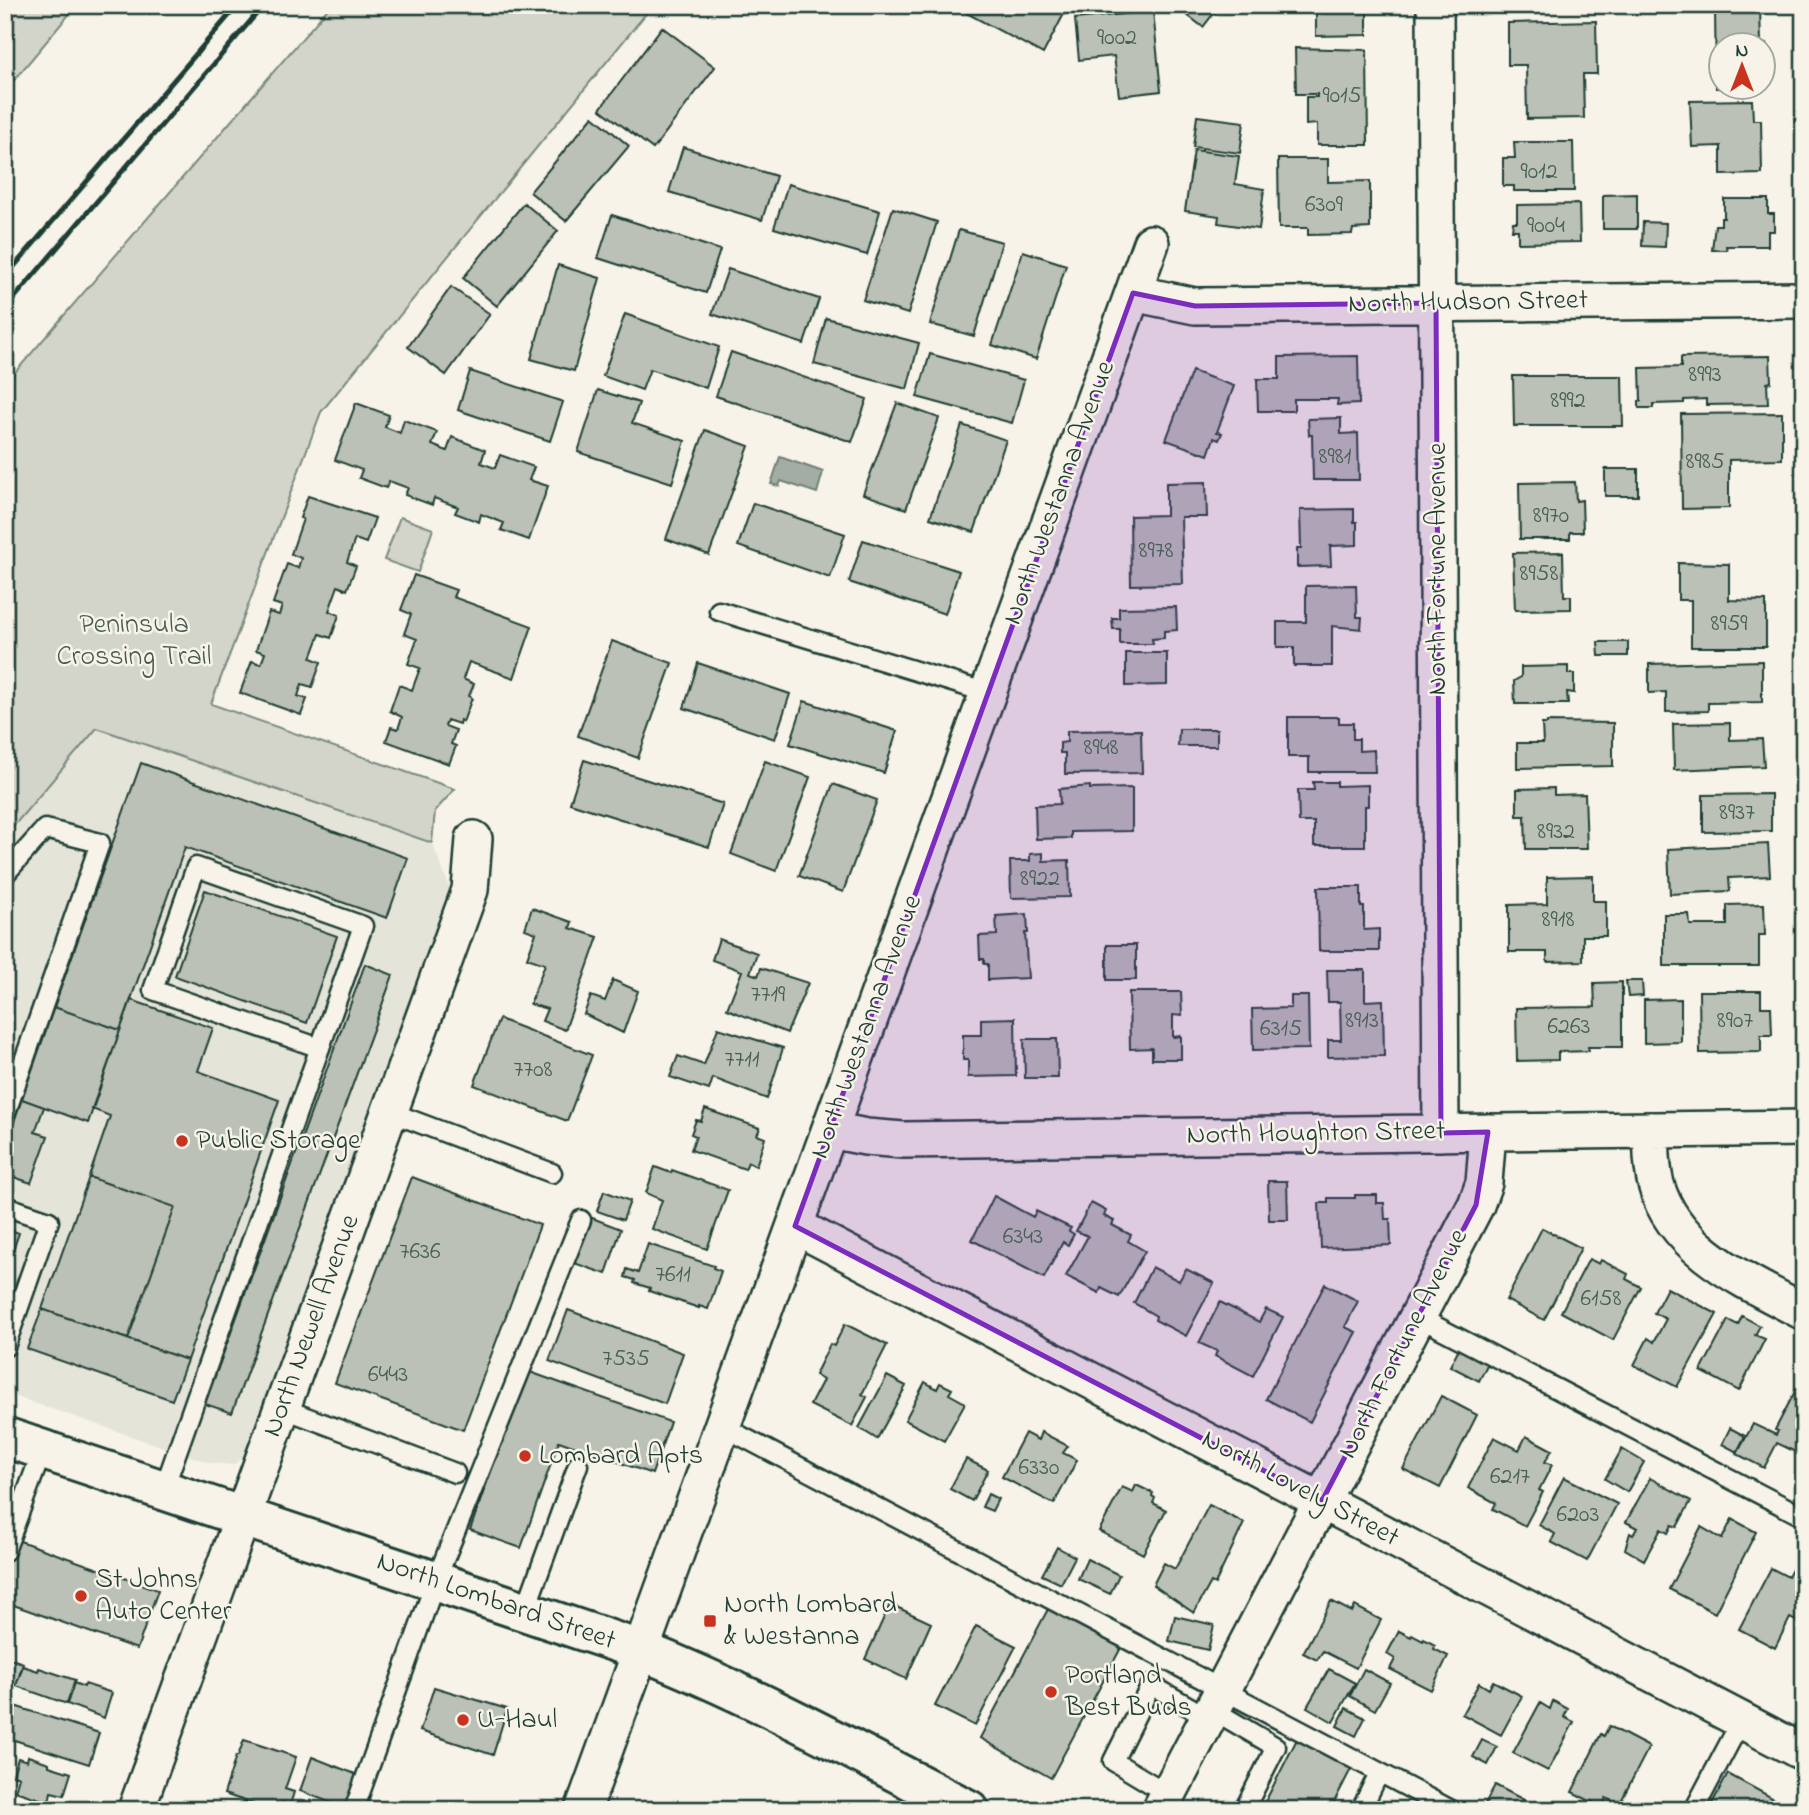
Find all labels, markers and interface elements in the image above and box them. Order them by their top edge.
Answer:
house number: 9002 [1097,21,1137,56]
north arrow [1708,32,1778,102]
text: N [1736,38,1749,65]
house number: 9015 [1323,79,1362,114]
house number: 9012 [1520,155,1558,190]
house number: 6309 [1305,188,1344,223]
house number: 9004 [1527,209,1565,244]
street label: North Hudson Street [1348,280,1588,326]
street label: North Westanna Avenue [993,355,1127,631]
house number: 8993 [1688,358,1722,393]
house number: 8992 [1550,384,1586,419]
house number: 8981 [1319,440,1352,475]
street label: North Fortune Avenue [1418,442,1459,696]
house number: 8985 [1686,445,1725,480]
house number: 8970 [1533,499,1569,534]
house number: 8978 [1138,534,1174,569]
house number: 8958 [1520,557,1558,592]
park label: Peninsula Crossing Trail [56,605,212,678]
house number: 8959 [1710,607,1748,642]
house number: 8948 [1083,731,1119,766]
house number: 8937 [1719,796,1755,831]
house number: 8932 [1537,815,1575,850]
house number: 8922 [1020,862,1060,897]
street label: North Westanna Avenue [800,889,934,1165]
house number: 8918 [1542,903,1574,938]
house number: 7719 [751,978,786,1013]
house number: 8913 [1345,1004,1379,1039]
house number: 8907 [1717,1004,1753,1039]
house number: 6263 [1548,1010,1590,1045]
house number: 6315 [1260,1012,1302,1047]
house number: 7711 [724,1043,760,1078]
house number: 7708 [513,1053,553,1088]
street label: North Houghton Street [1186,1111,1446,1157]
place label: Public Storage [196,1121,361,1162]
marker: Public Storage [174,1133,190,1149]
street label: North Newell Avenue [253,1208,371,1443]
house number: 6343 [1003,1220,1043,1255]
street label: North Fortune Avenue [1328,1222,1480,1466]
house number: 7636 [400,1235,441,1270]
house number: 7611 [655,1258,691,1293]
house number: 6158 [1581,1282,1621,1317]
house number: 7535 [602,1342,650,1377]
house number: 6443 [368,1358,408,1393]
street label: North Lovely Street [1194,1420,1406,1558]
place label: Lombard Apts [539,1436,703,1477]
marker: Lombard Apts [517,1448,533,1464]
house number: 6330 [1019,1451,1059,1486]
house number: 6217 [1490,1460,1530,1495]
house number: 6203 [1557,1498,1599,1533]
street label: North Lombard Street [371,1542,621,1662]
place label: St Johns Auto Center [95,1560,232,1633]
place label: North Lombard & Westanna [724,1585,897,1658]
marker: St Johns Auto Center [73,1588,89,1604]
marker: North Lombard & Westanna [702,1613,718,1629]
place label: Portland Best Buds [1064,1656,1192,1729]
marker: Portland Best Buds [1043,1684,1059,1700]
place label: U-Haul [477,1700,557,1741]
marker: U-Haul [455,1712,471,1728]

